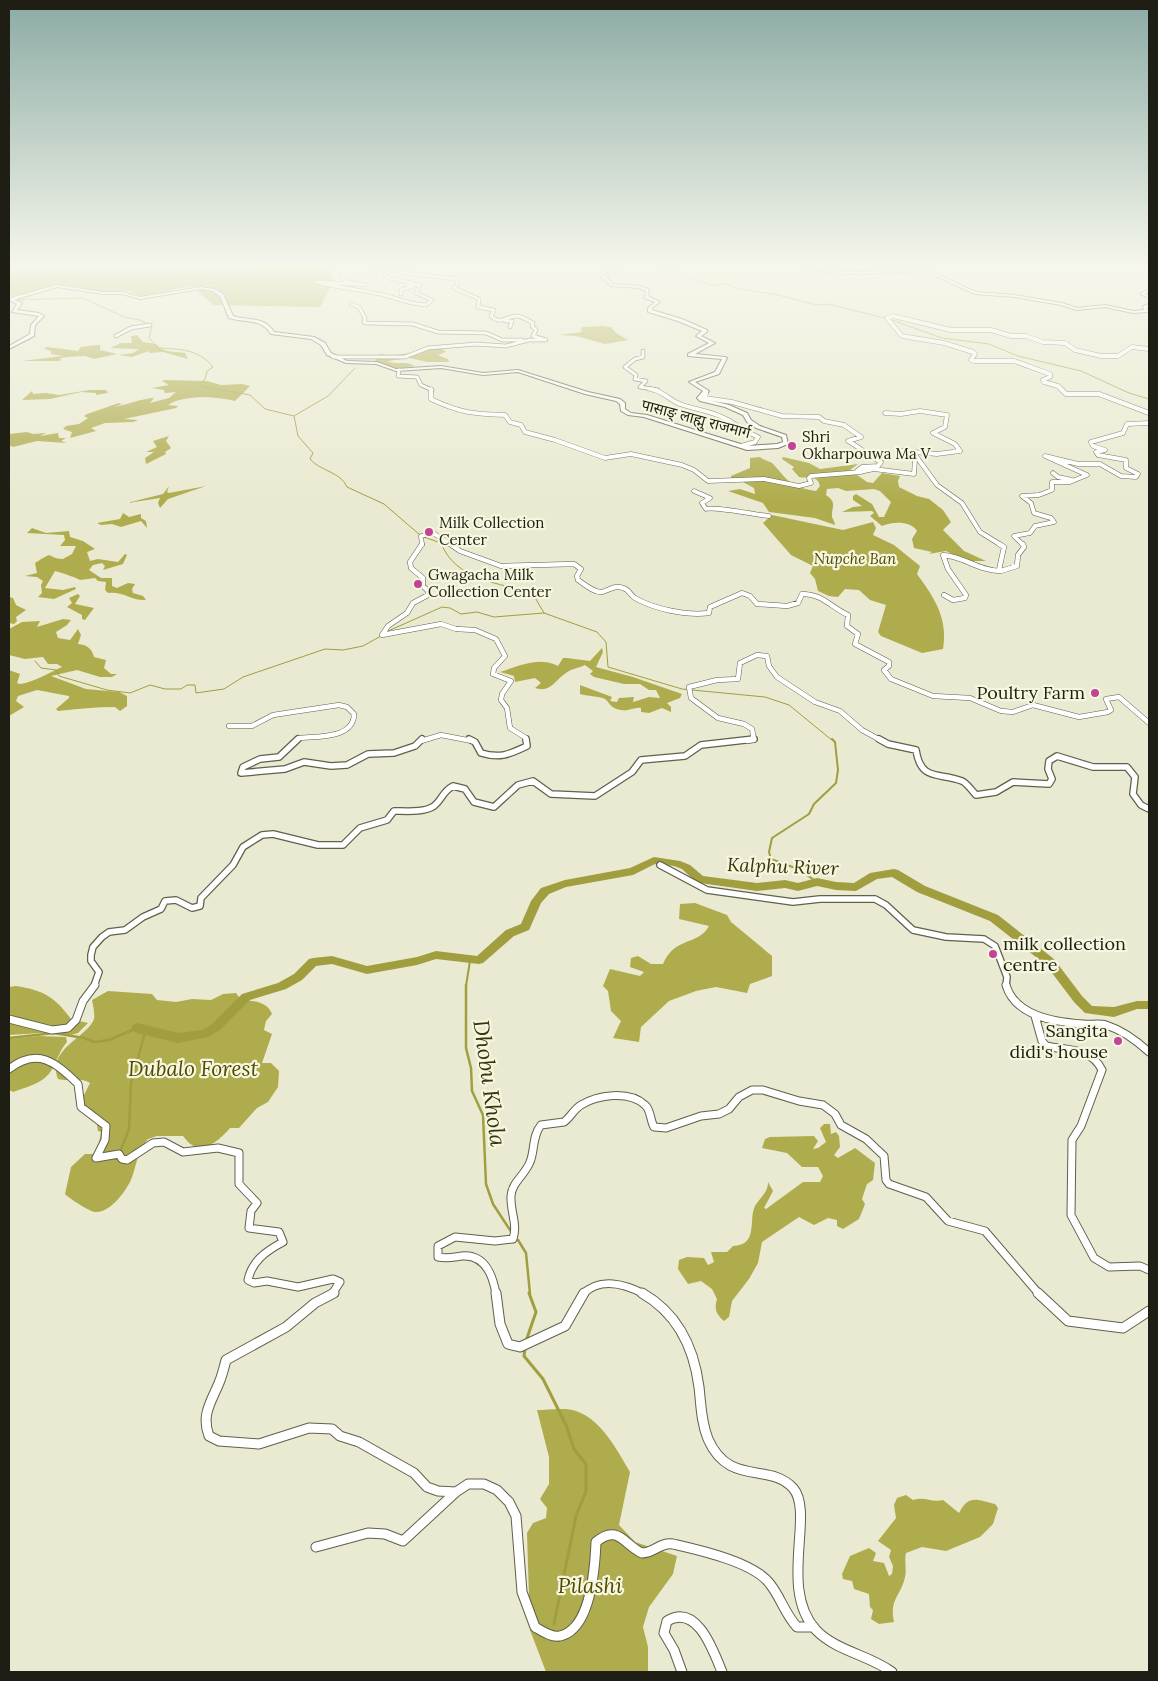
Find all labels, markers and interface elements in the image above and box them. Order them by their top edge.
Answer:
street label: पासाङ् लाह्मु राजमार्ग [639,395,754,445]
place label: Shri Okharpouwa Ma V [802,427,932,463]
marker: Shri Okharpouwa Ma V [786,440,798,452]
place label: Milk Collection Center [439,513,544,549]
marker: Milk Collection Center [423,526,435,538]
park label: Nupche Ban [814,549,897,568]
place label: Gwagacha Milk Collection Center [428,565,552,601]
marker: Gwagacha Milk Collection Center [412,578,424,590]
place label: Poultry Farm [976,681,1085,704]
marker: Poultry Farm [1089,687,1101,699]
water label: Kalphu River [727,852,840,880]
place label: milk collection centre [1003,932,1126,976]
marker: milk collection centre [987,948,999,960]
water label: Dhobu Khola [467,1018,513,1149]
place label: Sangita didi's house [1009,1019,1108,1063]
marker: Sangita didi's house [1112,1035,1124,1047]
park label: Dubalo Forest [128,1055,258,1082]
park label: Pilashi [558,1572,622,1599]

